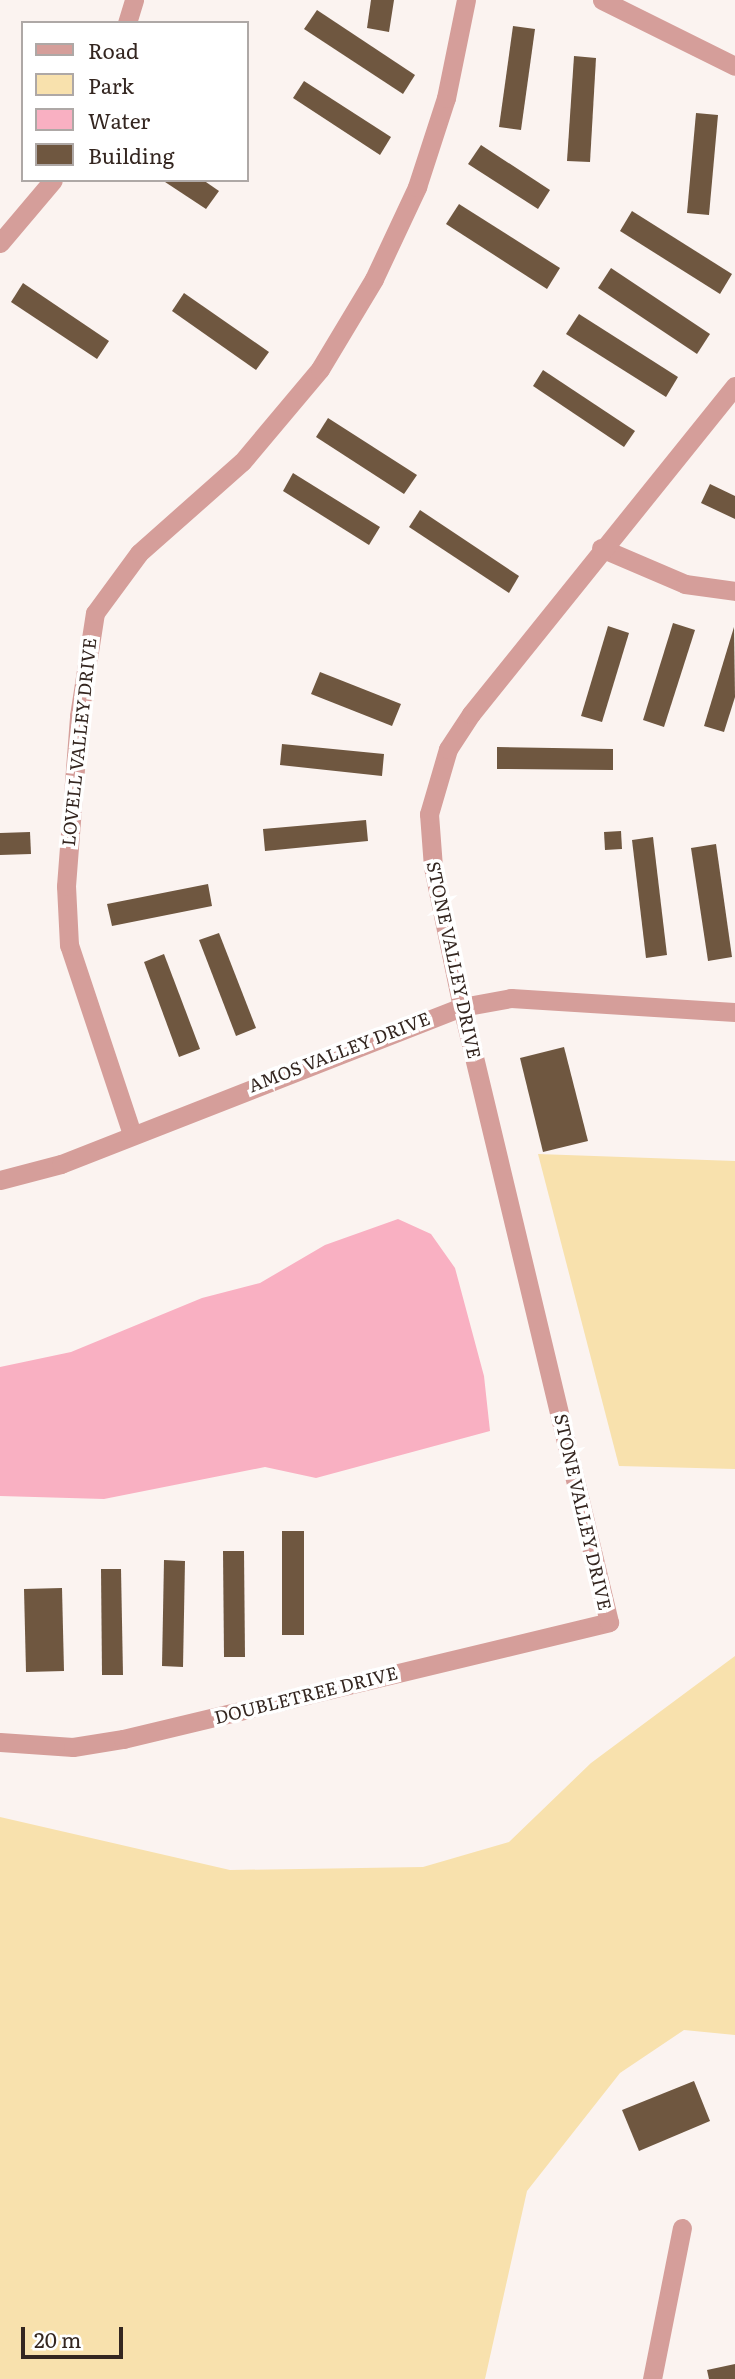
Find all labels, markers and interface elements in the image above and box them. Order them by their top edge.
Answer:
legend [21,21,248,182]
text: Road [88,34,139,65]
text: Park [88,69,134,100]
text: Water [88,104,150,135]
text: Building [88,139,174,170]
street label: LOVELL VALLEY DRIVE [57,637,101,847]
street label: STONE VALLEY DRIVE [423,859,485,1061]
street label: AMOS VALLEY DRIVE [245,1007,433,1097]
street label: STONE VALLEY DRIVE [550,1412,616,1612]
street label: DOUBLETREE DRIVE [212,1662,400,1728]
scale bar [24,2312,126,2356]
text: 20 m [34,2323,81,2354]

